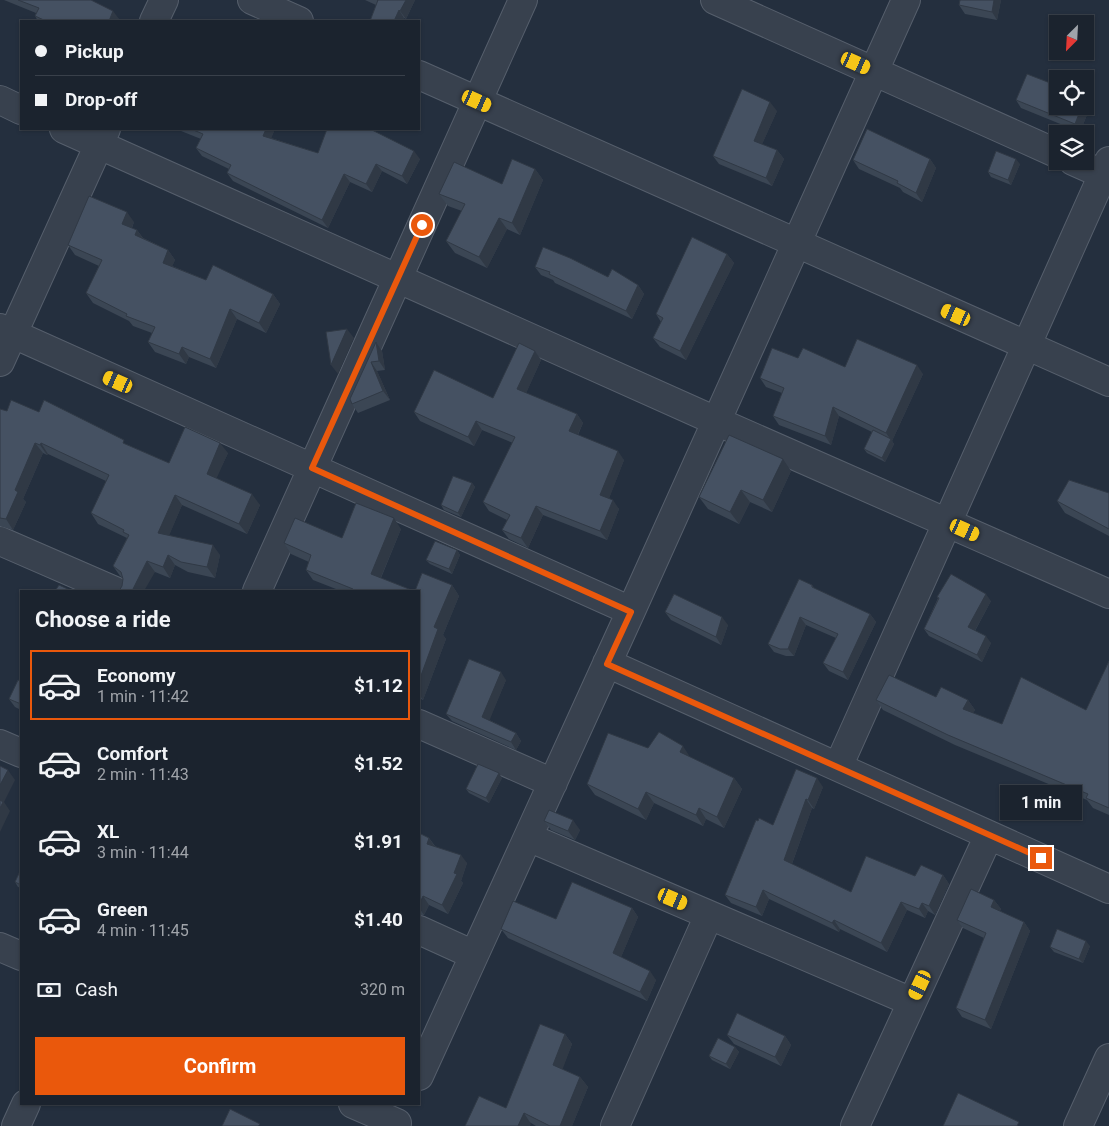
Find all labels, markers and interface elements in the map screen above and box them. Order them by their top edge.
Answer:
north arrow [1049,15,1094,60]
map controls [1049,15,1094,170]
text: Pickup [65,40,124,63]
car [839,50,872,76]
button: locate [1049,70,1094,115]
text: Drop-off [65,88,137,111]
car [460,88,493,114]
button: layers [1049,125,1094,170]
route start [411,214,433,236]
car [939,302,972,328]
car [101,369,134,395]
car [948,517,981,543]
text: Choose a ride [35,607,171,632]
icon: car [37,663,82,708]
text: Economy [97,664,176,687]
text: $1.12 [354,674,403,697]
text: 1 min · 11:42 [97,687,189,706]
icon: car [37,741,82,786]
text: Comfort [97,742,168,765]
text: $1.52 [354,752,403,775]
text: 2 min · 11:43 [97,765,189,784]
callout: 1 min [1000,786,1082,820]
text: 1 min [1021,793,1061,812]
icon: car [37,819,82,864]
text: XL [97,820,119,843]
text: $1.91 [354,830,403,853]
text: 3 min · 11:44 [97,843,189,862]
route end [1030,847,1052,869]
car [656,886,689,912]
icon: car [37,897,82,942]
text: Green [97,898,148,921]
text: $1.40 [354,908,403,931]
text: 4 min · 11:45 [97,921,189,940]
car [906,968,933,1002]
icon: cash [35,976,63,1004]
text: Cash [75,978,118,1001]
text: 320 m [360,980,405,999]
button: Confirm [35,1037,405,1095]

